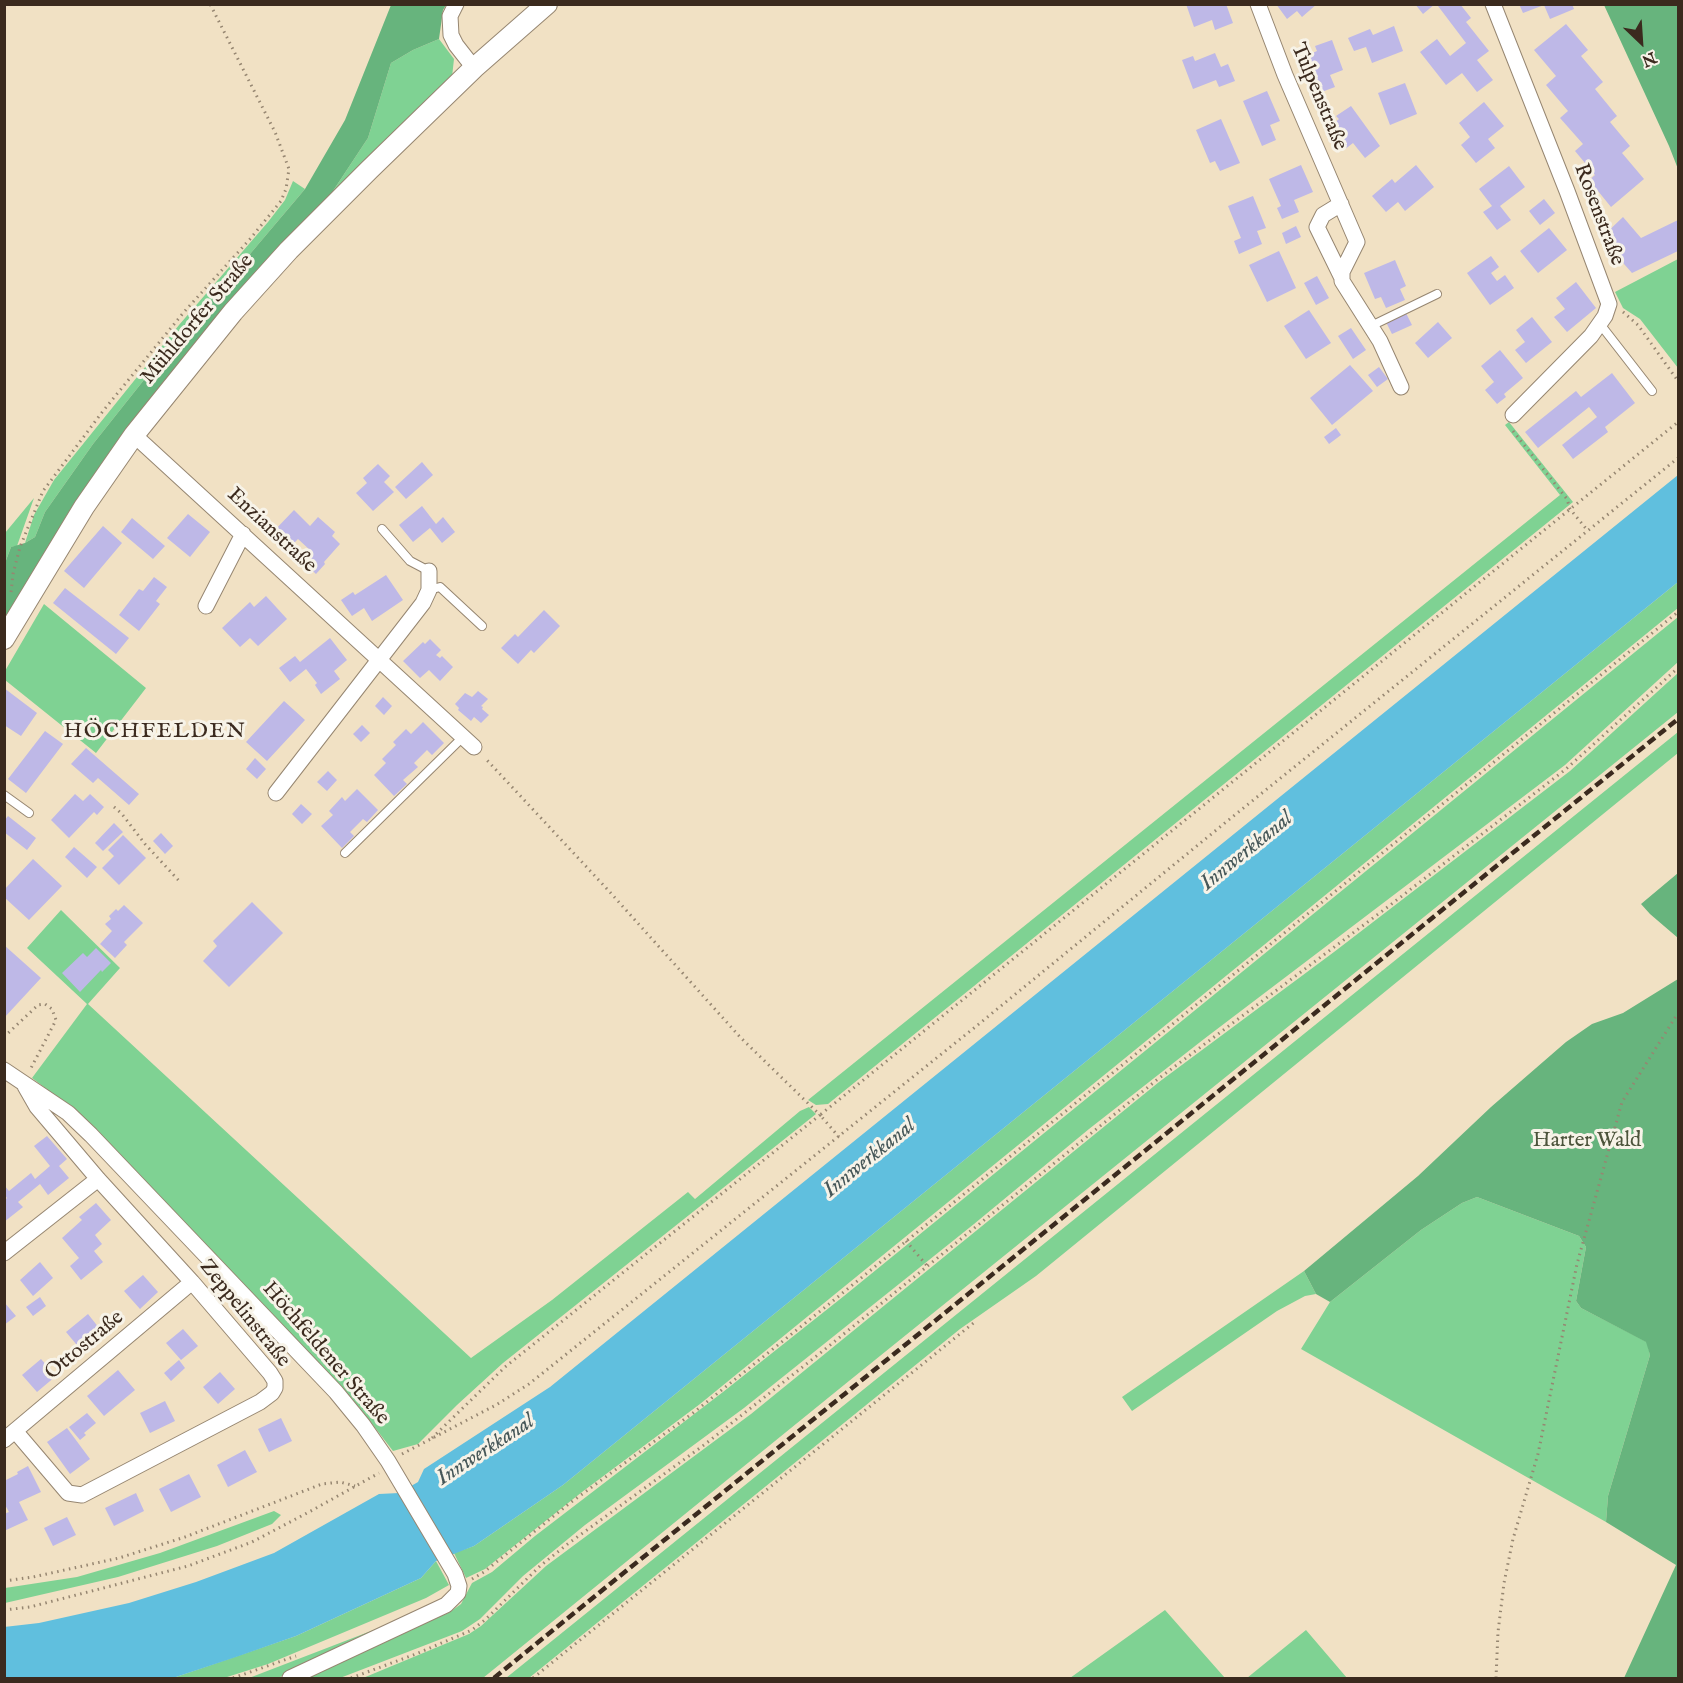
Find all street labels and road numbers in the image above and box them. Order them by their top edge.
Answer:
street label: Tulpenstraße [1284,40,1352,154]
street label: Rosenstraße [1567,160,1629,270]
street label: Mühldorfer Straße [136,250,260,390]
street label: Enzianstraße [221,483,321,579]
street label: Zeppelinstraße [193,1255,295,1373]
street label: Höchfeldener Straße [256,1277,394,1431]
street label: Ottostraße [41,1306,129,1386]

